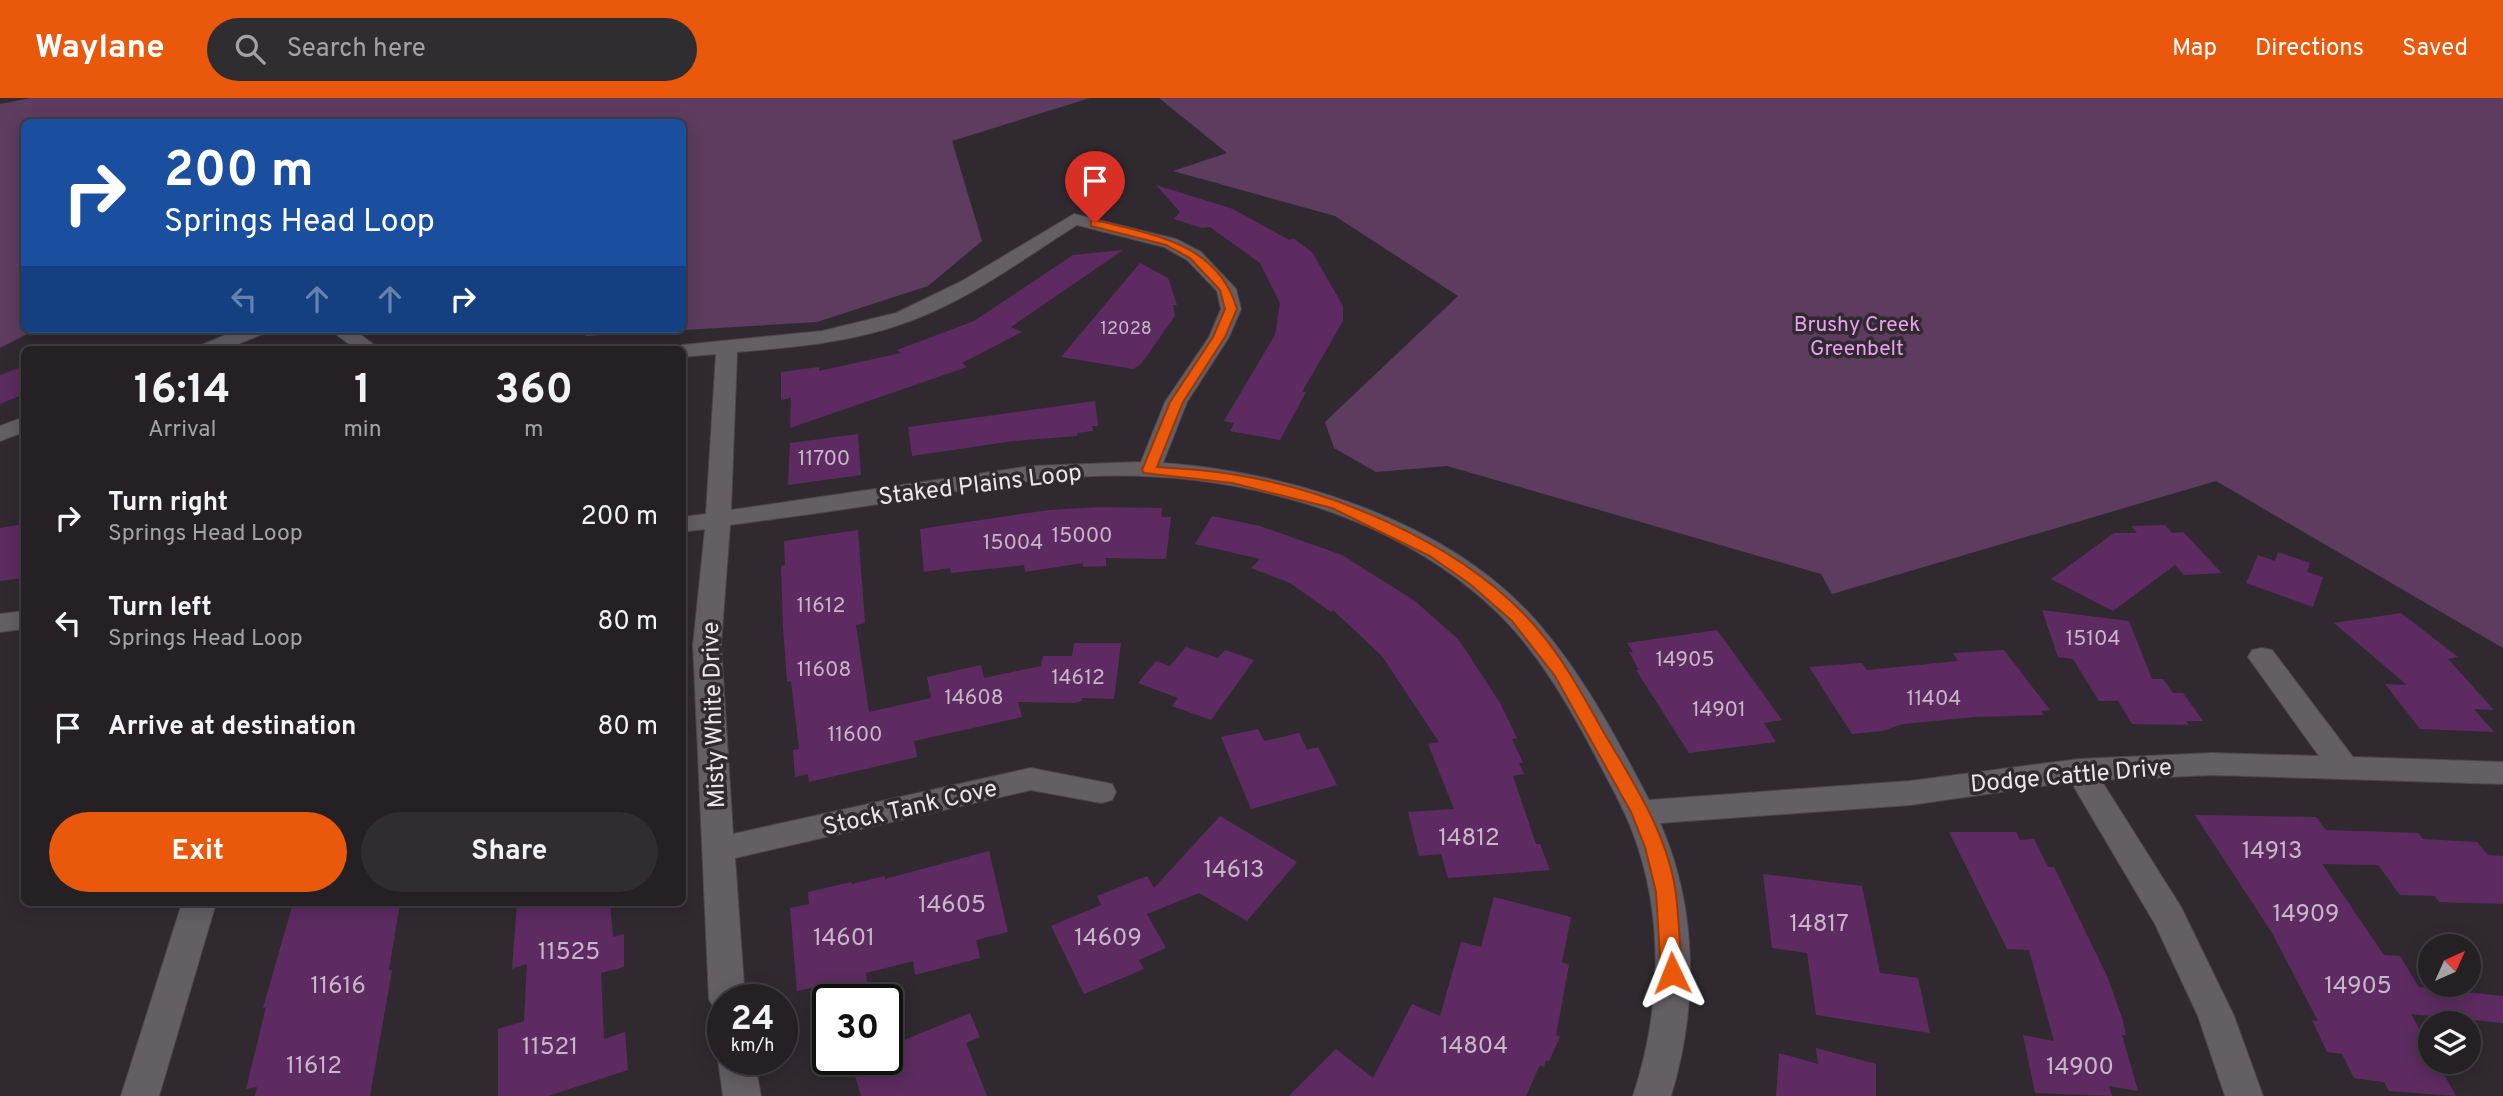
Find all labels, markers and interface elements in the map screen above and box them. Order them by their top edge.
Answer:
search box [207,18,697,81]
text: Waylane [35,28,165,70]
icon: search [231,30,269,68]
text: Search here [287,33,426,66]
text: Map [2172,34,2217,64]
text: Directions [2255,34,2364,64]
text: Saved [2402,34,2468,64]
text: 200 m [164,142,314,204]
icon: right [49,147,140,238]
pin [1065,151,1125,223]
icon: arrive [1076,162,1114,200]
text: Springs Head Loop [164,203,435,243]
icon: left [225,280,263,318]
icon: ahead [298,280,336,318]
icon: ahead [371,280,409,318]
icon: right [444,280,482,318]
park label: Brushy Creek Greenbelt [1794,312,1920,363]
house number: 12028 [1100,318,1152,341]
text: 16:14 [134,365,231,418]
text: 1 [354,365,371,418]
text: 360 [495,365,573,418]
text: Arrival [148,416,216,445]
text: min [343,416,382,445]
text: m [524,416,544,445]
house number: 11700 [798,446,850,473]
street label: Staked Plains Loop [877,459,1084,513]
text: Turn right [108,487,228,520]
icon: right [49,499,87,537]
text: 200 m [581,501,658,534]
text: Springs Head Loop [108,520,303,549]
house number: 15000 [1052,523,1112,550]
house number: 15004 [983,530,1043,557]
text: Turn left [108,592,212,625]
house number: 11612 [797,593,845,620]
icon: left [49,604,87,642]
text: 80 m [598,606,658,639]
street label: Misty White Drive [697,621,733,809]
text: Springs Head Loop [108,625,303,654]
house number: 15104 [2065,626,2121,653]
house number: 14905 [1655,647,1715,674]
house number: 11608 [797,657,851,684]
house number: 14612 [1051,665,1105,692]
house number: 14608 [944,685,1004,712]
house number: 11404 [1907,686,1961,713]
house number: 14901 [1692,697,1746,724]
icon: arrive [49,709,87,747]
text: Arrive at destination [108,711,356,744]
text: 80 m [598,711,658,744]
house number: 11600 [828,722,883,749]
street label: Dodge Cattle Drive [1969,753,2173,801]
street label: Stock Tank Cove [821,774,1000,844]
button: Exit [49,812,347,892]
button: Share [361,812,658,892]
house number: 14812 [1438,824,1500,854]
house number: 14913 [2242,837,2302,867]
house number: 14613 [1203,856,1265,886]
house number: 14605 [918,891,986,921]
house number: 14909 [2273,900,2339,930]
house number: 14817 [1789,910,1849,940]
house number: 14601 [813,924,875,954]
house number: 14609 [1074,924,1142,954]
north arrow [2418,934,2482,998]
map controls [2418,934,2481,1074]
position arrow [1635,936,1709,1010]
house number: 11525 [538,938,600,968]
house number: 11616 [310,972,366,1002]
house number: 14905 [2324,972,2392,1002]
speed limit sign: 30 [812,984,903,1075]
text: 24 [731,998,774,1042]
button: layers [2418,1011,2481,1074]
house number: 14804 [1440,1032,1508,1062]
house number: 11521 [522,1033,578,1063]
text: km/h [731,1035,774,1058]
house number: 11612 [286,1052,342,1082]
house number: 14900 [2046,1053,2114,1083]

